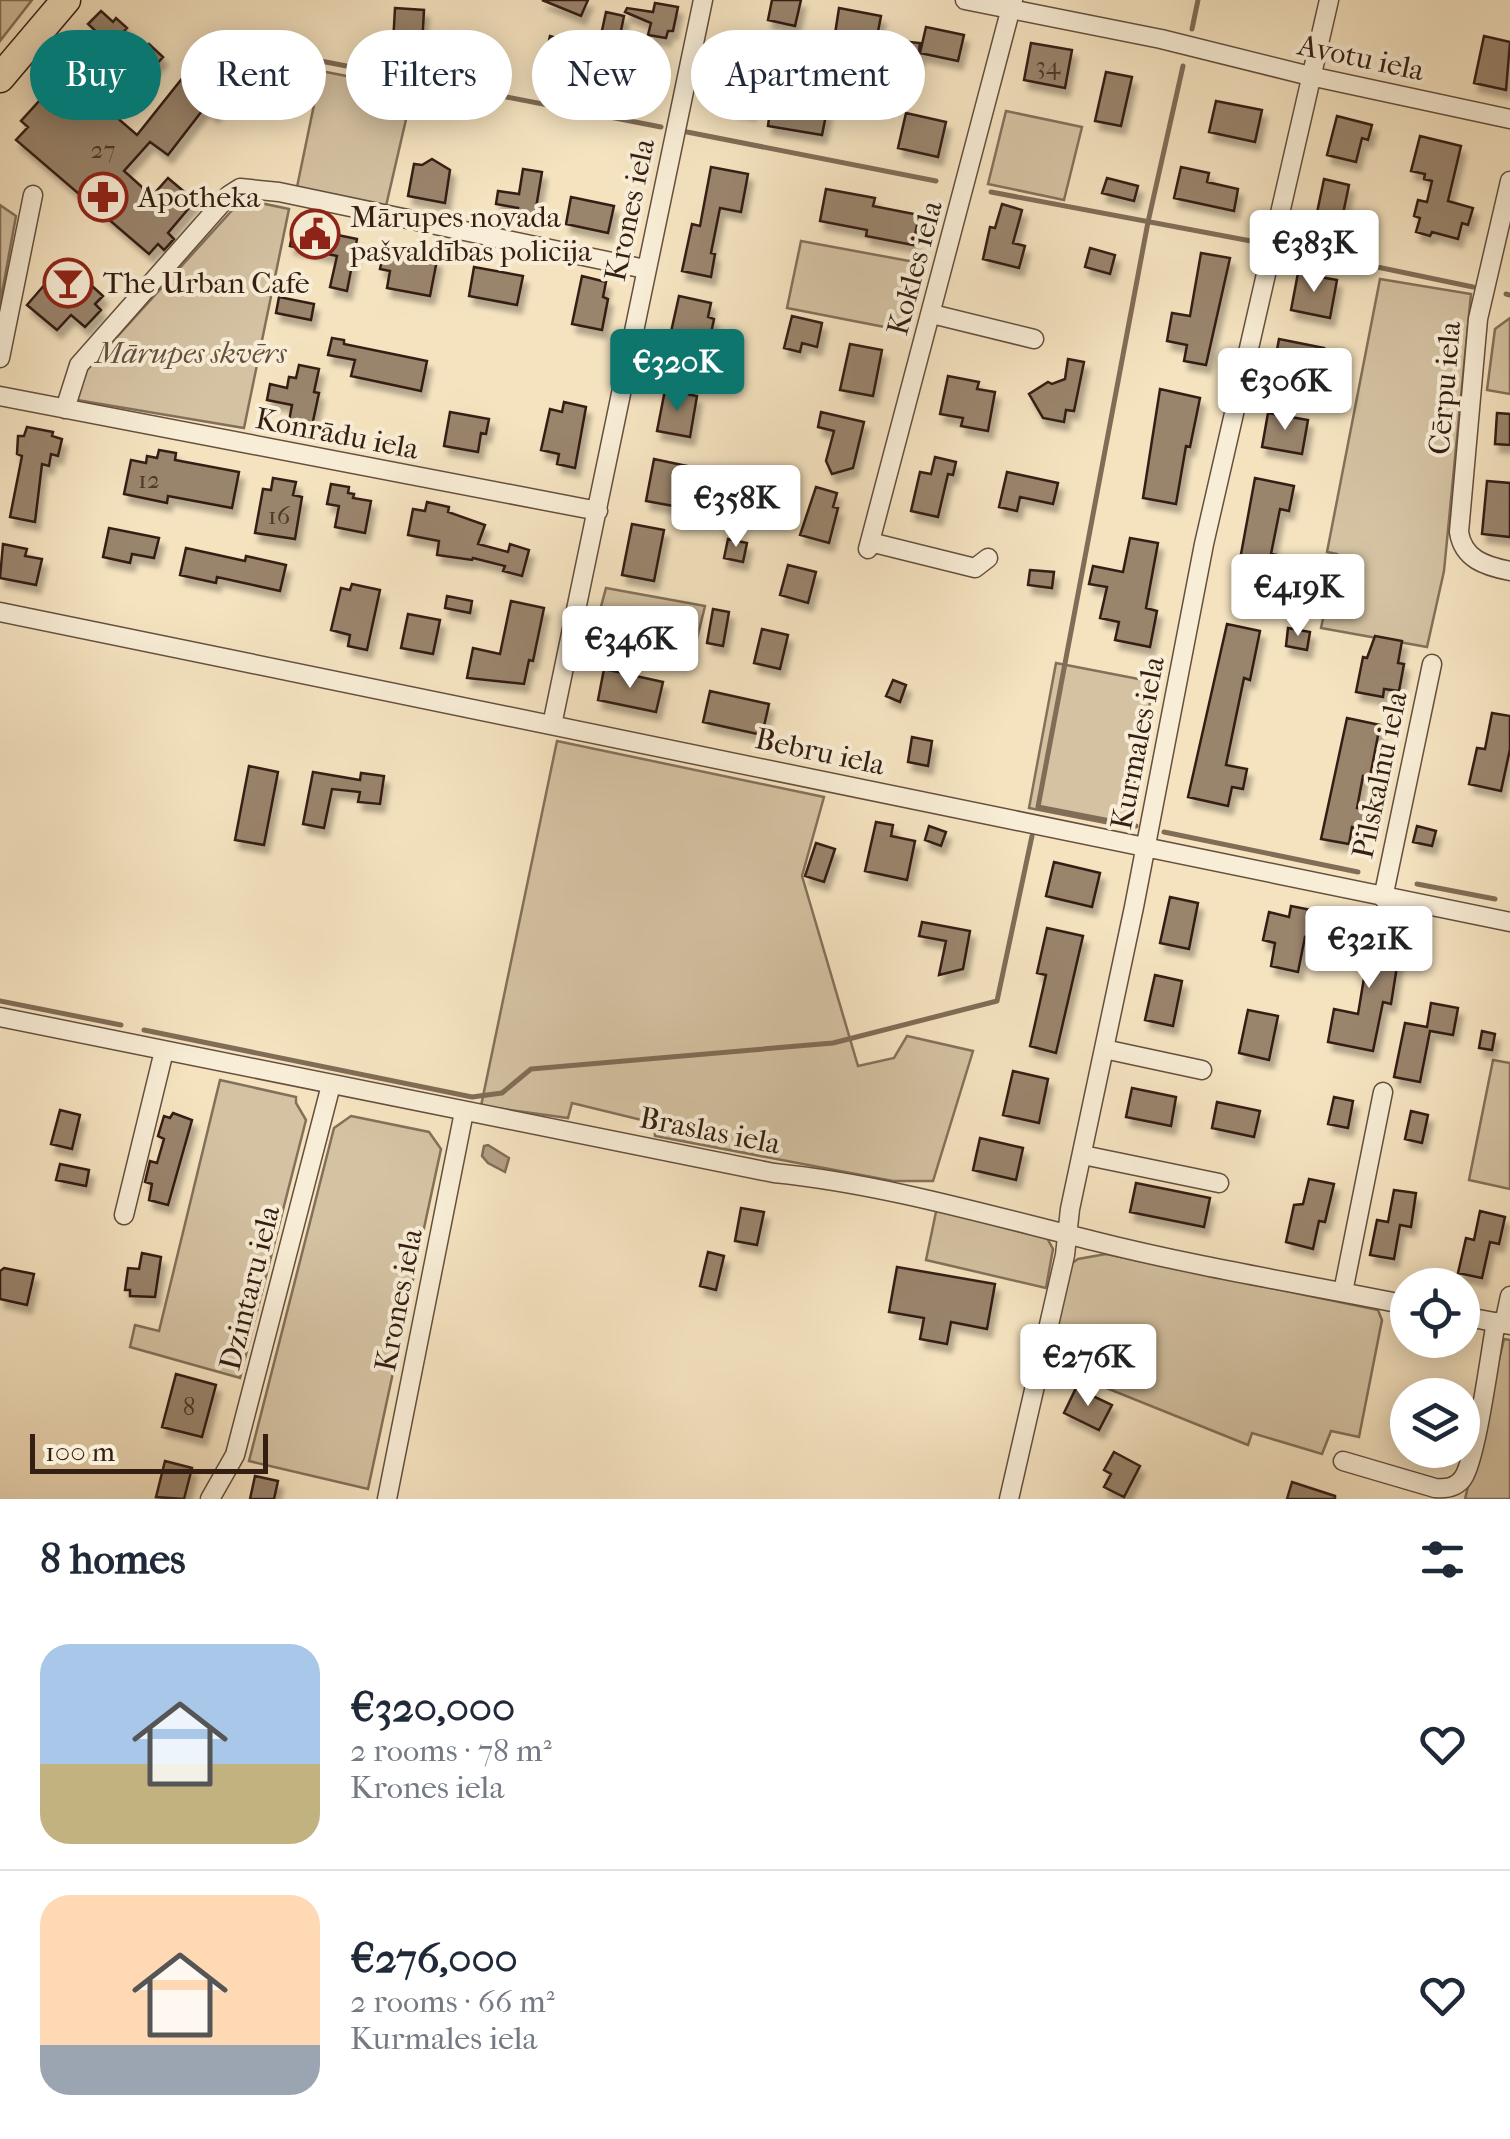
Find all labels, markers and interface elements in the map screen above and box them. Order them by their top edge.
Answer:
street label: Avotu iela [1294,27,1428,89]
chip: Buy [30,30,161,120]
chip: Rent [181,30,326,120]
chip: Filters [346,30,512,120]
chip: New [532,30,671,120]
chip: Apartment [691,30,925,120]
house number: 34 [1035,51,1062,80]
house number: 27 [91,135,115,164]
street label: Krones iela [598,135,662,284]
pharmacy icon: Apotheka [77,171,129,223]
place label: Apotheka [137,180,261,215]
street label: Kokles iela [880,196,950,339]
place label: Mārupes novada pašvaldības policija [349,200,593,269]
public building icon: Mārupes novada pašvaldības policija [289,208,341,260]
pin: €383K [1244,210,1384,295]
text: €383K [1272,224,1356,261]
bar icon: The Urban Cafe [42,257,94,309]
place label: The Urban Cafe [103,266,310,301]
street label: Cērpu iela [1422,319,1468,456]
pin: €320K [607,329,747,414]
park label: Mārupes skvērs [94,336,287,371]
text: €320K [632,343,722,380]
pin: €306K [1215,348,1355,433]
text: €306K [1240,362,1330,399]
street label: Konrādu iela [252,401,423,467]
house number: 12 [138,465,160,494]
pin: €358K [666,465,806,550]
text: €358K [693,479,779,516]
house number: 16 [268,501,291,530]
pin: €419K [1228,554,1368,639]
text: €419K [1253,568,1343,605]
pin: €346K [560,606,700,691]
text: €346K [584,620,676,657]
street label: Kurmales iela [1104,652,1172,833]
street label: Pilskalnu iela [1345,687,1415,862]
street label: Bebru iela [752,721,889,783]
pin: €321K [1299,906,1439,991]
text: €321K [1327,920,1411,957]
street label: Braslas iela [637,1100,784,1162]
street label: Dzintaru iela [213,1201,288,1374]
street label: Krones iela [368,1225,430,1374]
map controls [1390,1268,1480,1468]
button: locate [1390,1268,1480,1358]
pin: €276K [1018,1324,1158,1409]
text: €276K [1042,1338,1134,1375]
button: layers [1390,1378,1480,1468]
house number: 8 [183,1392,195,1421]
scale bar [30,1429,268,1474]
text: 100 m [45,1435,115,1468]
icon: filters [1415,1532,1470,1587]
text: 8 homes [40,1535,186,1584]
text: €320,000 [350,1683,515,1732]
icon: home [120,1684,240,1804]
icon: heart [1415,1717,1470,1772]
text: 2 rooms · 78 m² [350,1732,552,1769]
text: Krones iela [350,1769,504,1806]
text: €276,000 [350,1934,518,1983]
icon: home [120,1935,240,2055]
icon: heart [1415,1968,1470,2023]
text: 2 rooms · 66 m² [350,1983,555,2020]
text: Kurmales iela [350,2020,537,2057]

